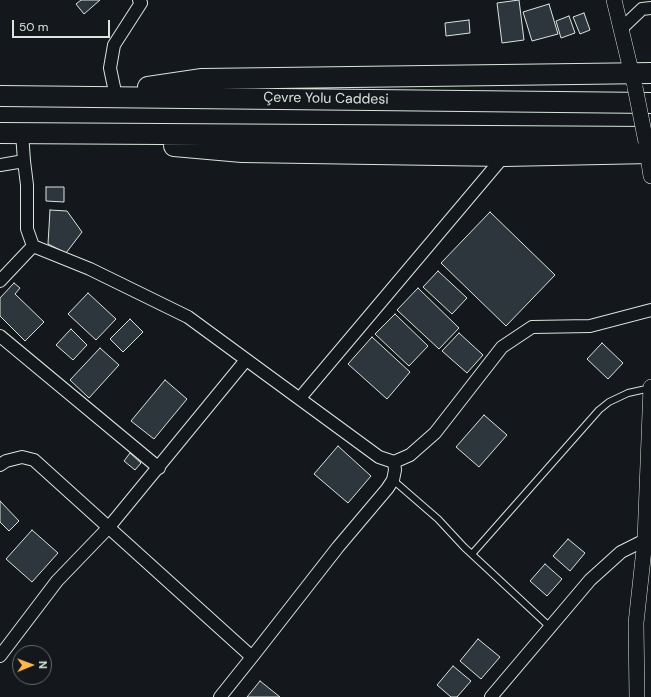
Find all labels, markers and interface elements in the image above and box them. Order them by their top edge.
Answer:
scale bar [14,12,112,38]
text: 50 m [19,19,48,35]
street label: Çevre Yolu Caddesi [263,90,389,108]
north arrow [12,645,52,685]
text: N [36,661,50,669]

